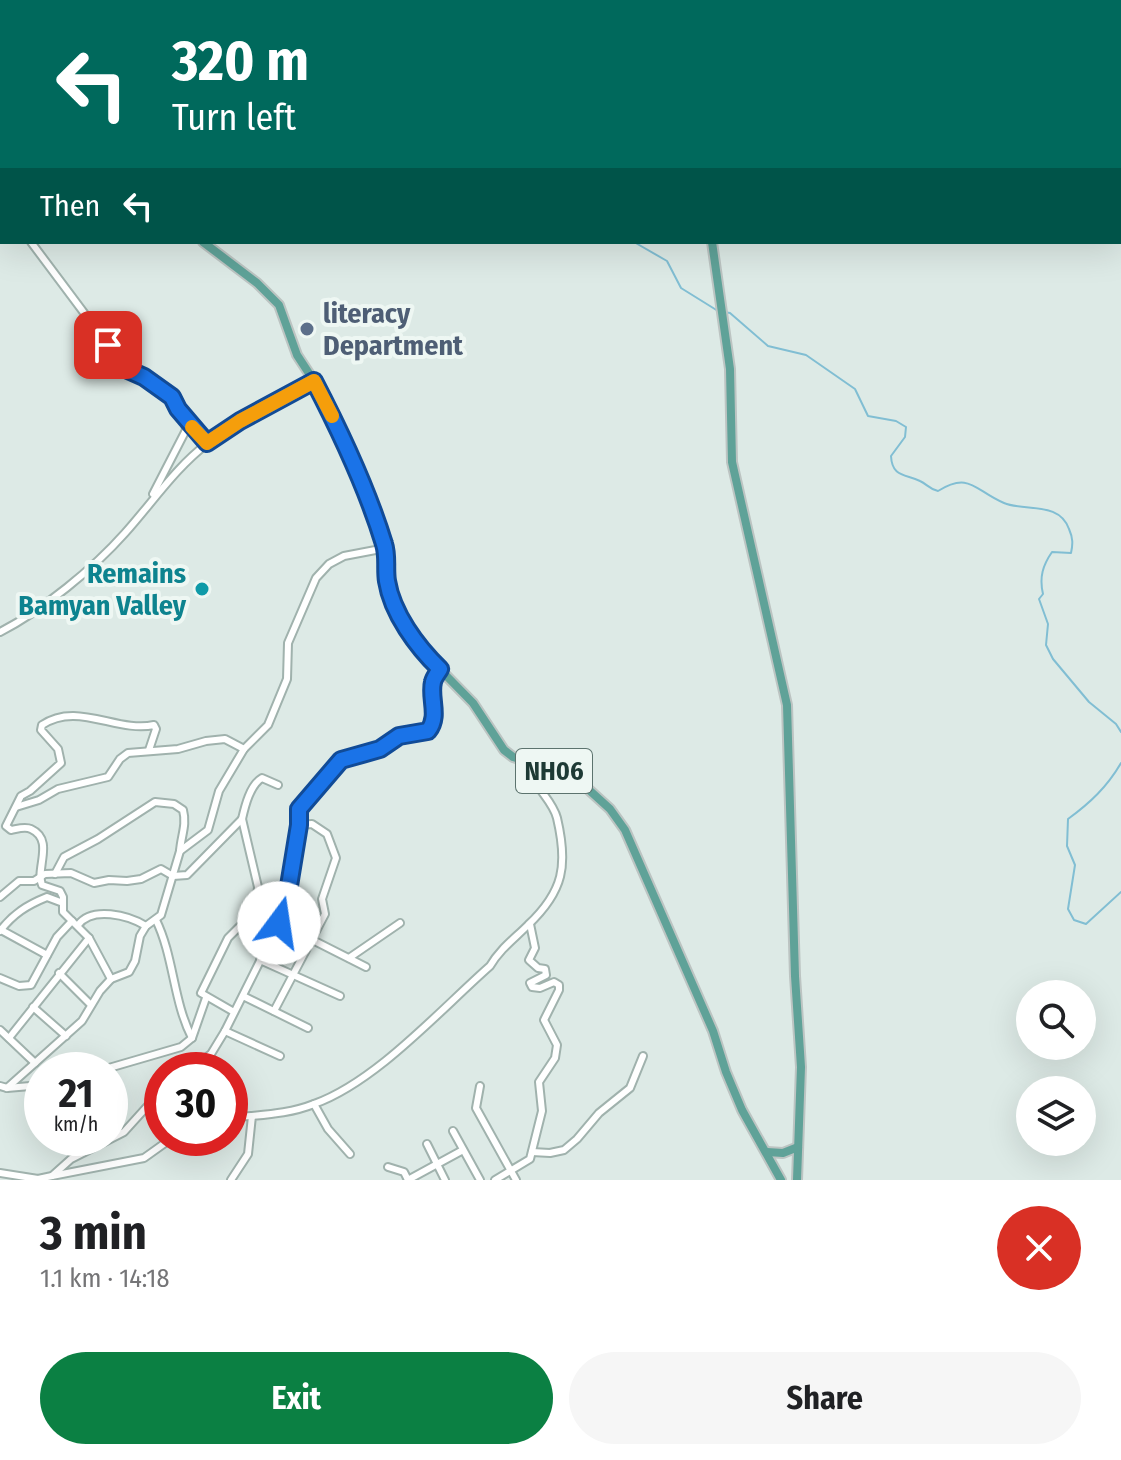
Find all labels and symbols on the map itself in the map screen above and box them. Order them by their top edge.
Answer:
place label: literacy Department [323,297,464,362]
pin [74,311,142,379]
marker: literacy Department [298,320,316,338]
place label: Remains Bamyan Valley [18,557,187,622]
marker: Remains Bamyan Valley [193,580,211,598]
road number: NH06 [516,749,592,793]
position arrow [237,881,321,965]
speed limit sign: 30 [144,1052,248,1156]

